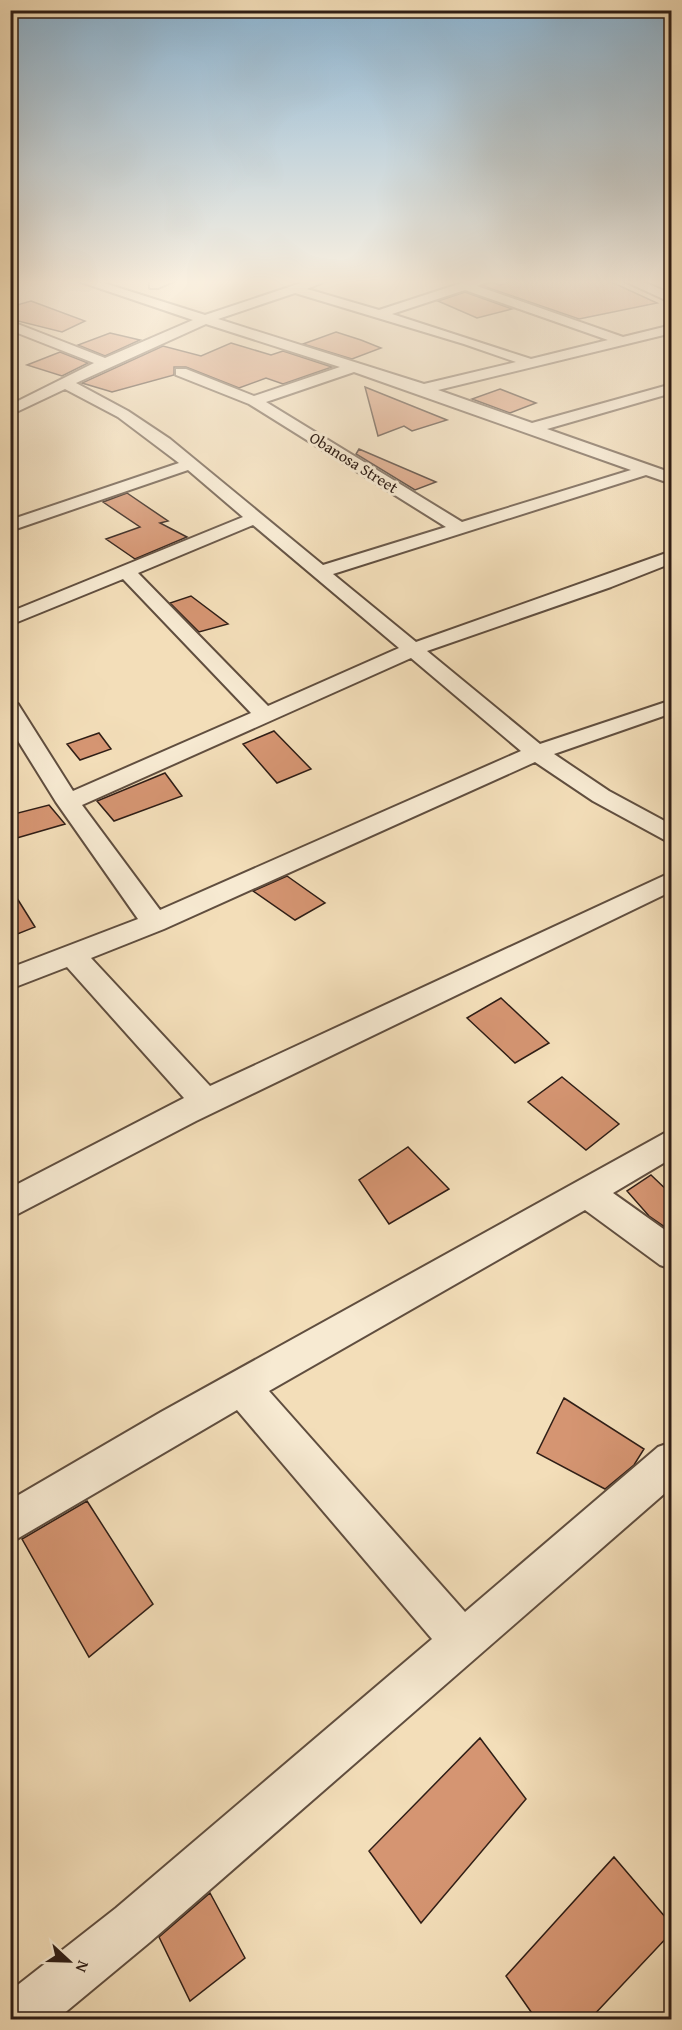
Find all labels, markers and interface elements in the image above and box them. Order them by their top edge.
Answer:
street label: Obanosa Street [305,425,403,499]
north arrow [39,1931,99,1991]
text: N [70,1957,96,1976]

